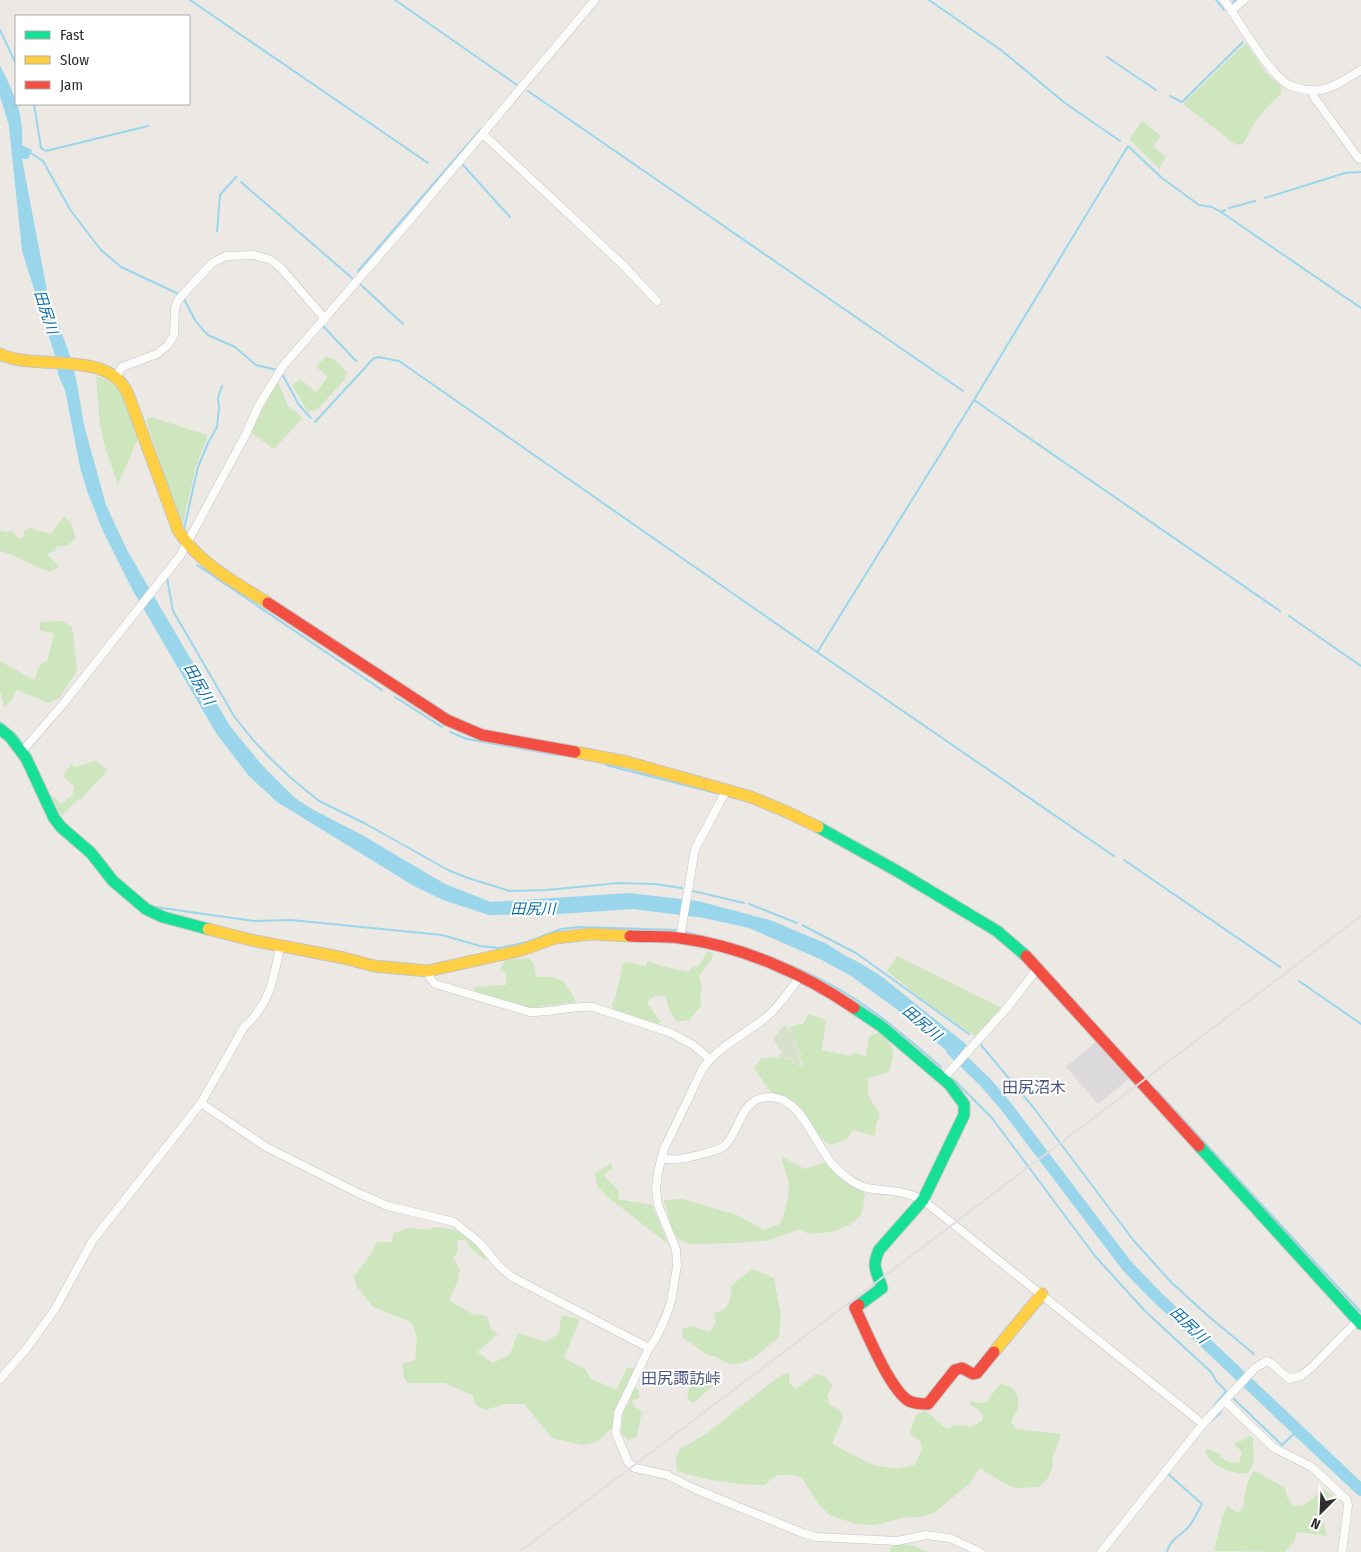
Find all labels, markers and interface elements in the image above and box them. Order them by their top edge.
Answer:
legend [15,15,190,105]
text: Fast [60,26,84,44]
text: Slow [60,51,89,69]
text: Jam [60,76,83,94]
water label: 田尻川 [30,288,62,338]
water label: 田尻川 [180,660,219,710]
water label: 田尻川 [510,900,557,918]
water label: 田尻川 [899,1002,947,1046]
district label: 田尻沼木 [1002,1078,1066,1097]
water label: 田尻川 [1167,1303,1213,1348]
district label: 田尻諏訪峠 [641,1369,721,1388]
north arrow [1296,1487,1346,1537]
text: N [1309,1514,1323,1533]

